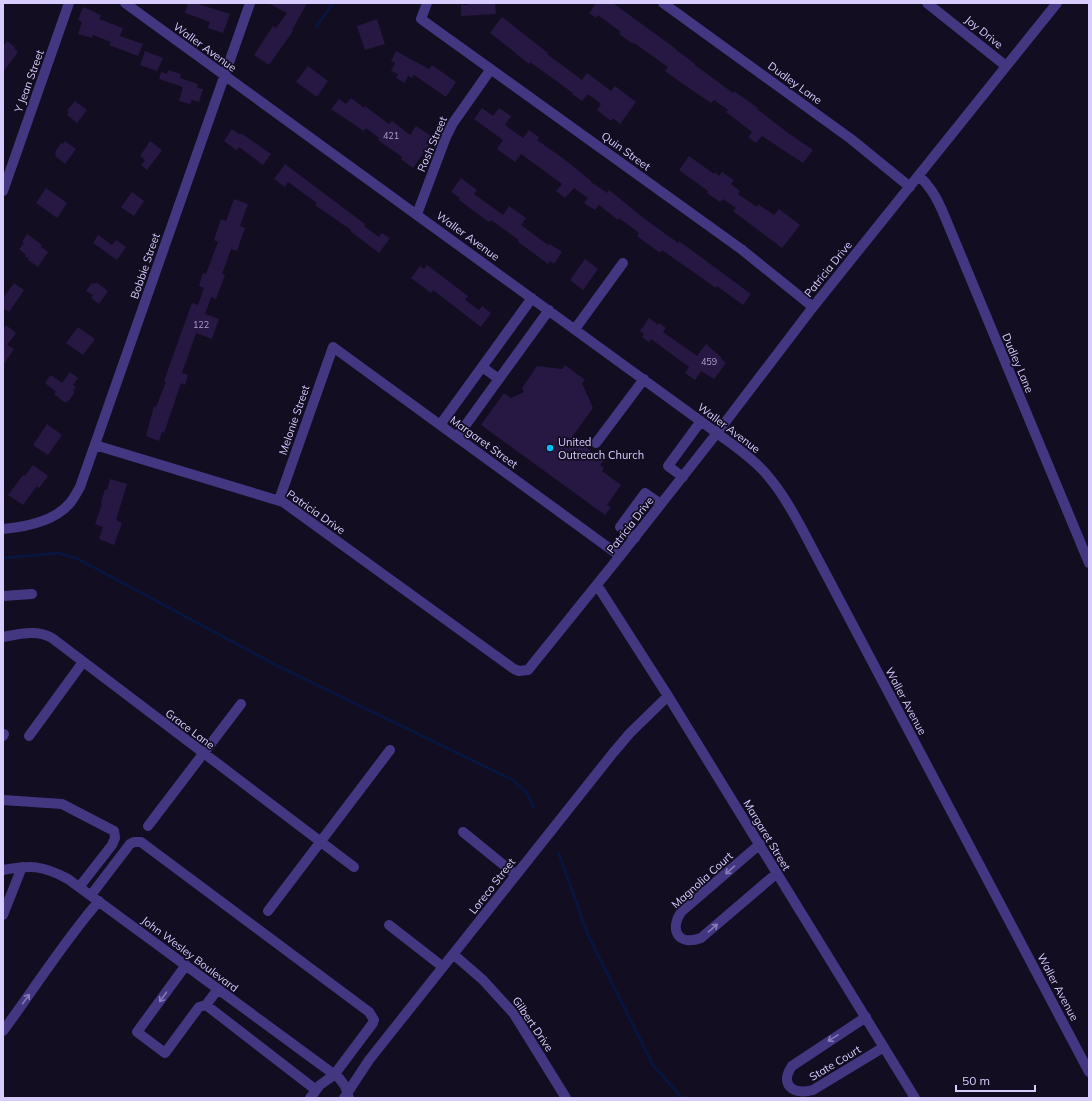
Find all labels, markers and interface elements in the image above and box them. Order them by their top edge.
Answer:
street label: Joy Drive [962,12,1006,52]
street label: Waller Avenue [171,19,239,75]
street label: Y Jean Street [11,48,47,115]
street label: Dudley Lane [765,59,825,107]
street label: Rosh Street [414,114,450,174]
street label: Quin Street [599,129,653,174]
house number: 421 [383,130,399,141]
street label: Waller Avenue [434,208,502,264]
street label: Bobbie Street [127,231,163,301]
street label: Patricia Drive [801,238,855,300]
house number: 122 [193,319,209,330]
street label: Dudley Lane [999,331,1037,395]
house number: 459 [701,356,717,367]
street label: Melonie Street [276,383,312,457]
street label: Waller Avenue [695,400,763,456]
street label: Margaret Street [447,413,521,471]
place label: United Outreach Church [558,435,644,462]
marker: United Outreach Church [545,443,555,453]
street label: Patricia Drive [284,487,348,537]
street label: Patricia Drive [604,494,656,556]
street label: Waller Avenue [882,665,930,737]
street label: Grace Lane [163,706,217,752]
street label: Margaret Street [740,797,794,873]
street label: Magnolia Court [668,849,736,911]
street label: Loreco Street [466,855,518,917]
one-way arrow [725,865,736,874]
street label: John Wesley Boulevard [139,913,241,995]
one-way arrow [707,924,718,933]
street label: Waller Avenue [1034,951,1082,1023]
one-way arrow [159,991,167,1002]
one-way arrow [22,994,31,1005]
street label: Gilbert Drive [509,994,557,1054]
one-way arrow [828,1034,839,1042]
street label: State Court [807,1042,864,1084]
scale bar [956,1067,1035,1093]
text: 50 m [962,1073,990,1088]

